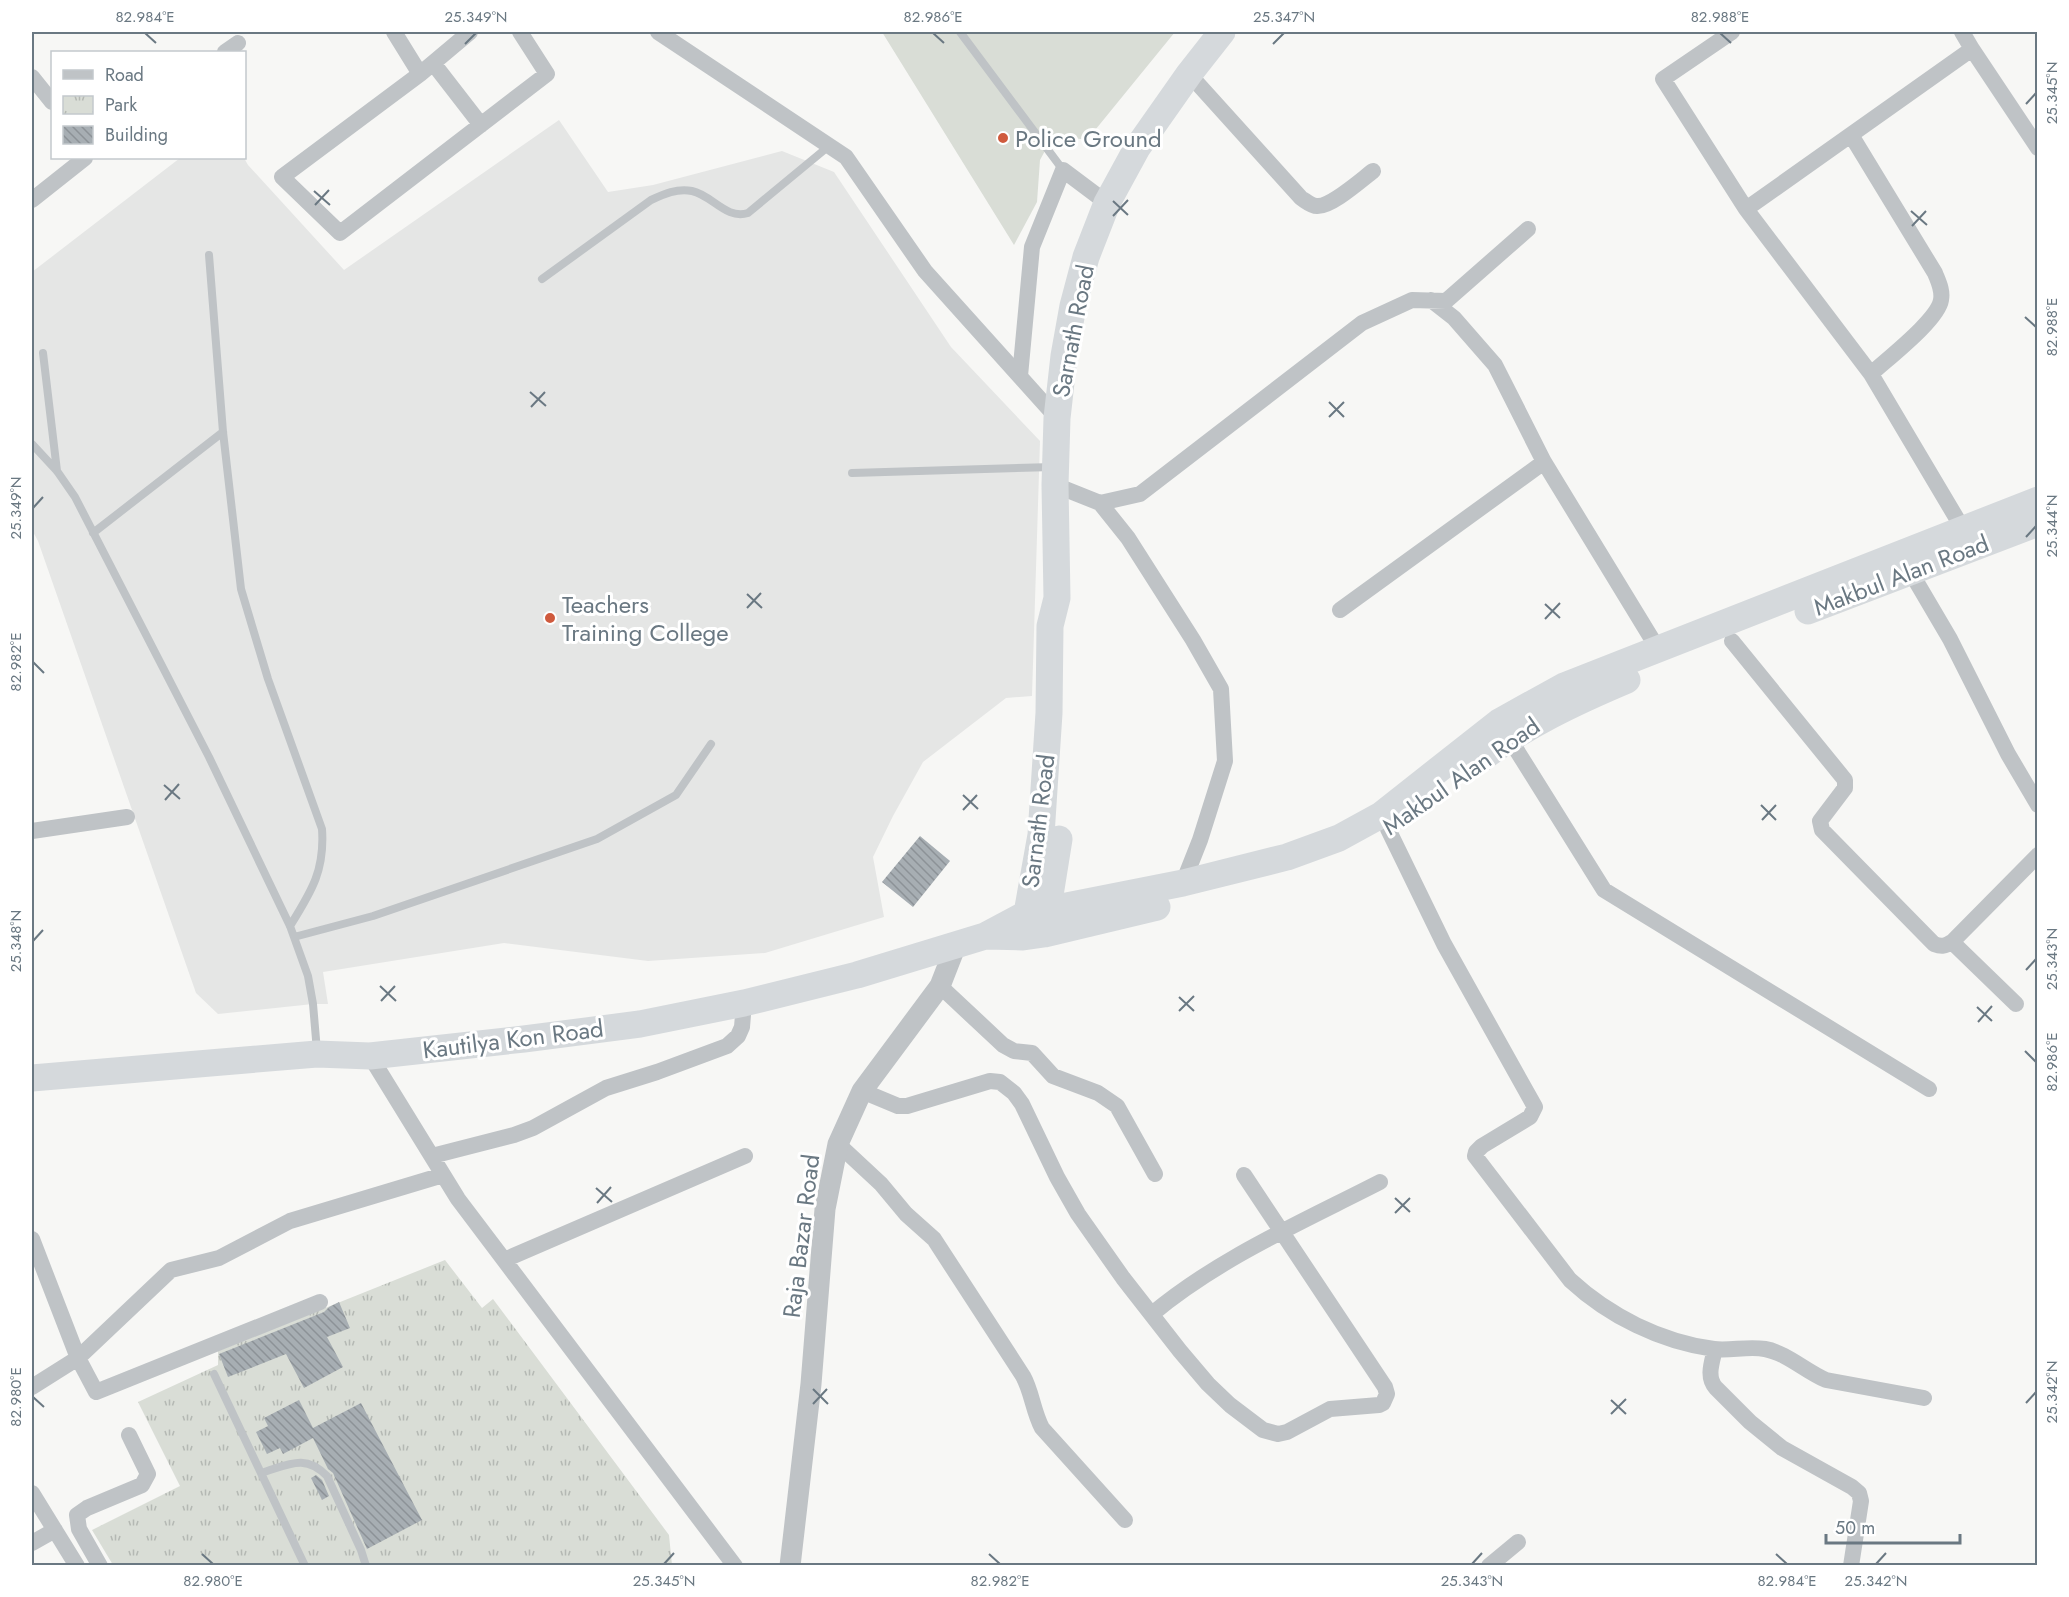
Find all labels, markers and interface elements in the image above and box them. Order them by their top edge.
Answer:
text: 82.984°E [115,6,175,28]
text: 25.349°N [445,6,507,28]
text: 82.986°E [903,6,963,28]
text: 25.347°N [1253,6,1315,28]
text: 82.988°E [1691,6,1749,28]
legend [51,51,246,159]
text: Road [105,62,144,88]
text: 25.345°N [2041,62,2063,124]
text: Park [105,92,137,118]
place label: Police Ground [1015,121,1162,156]
text: Building [105,122,168,148]
marker: Police Ground [996,131,1010,145]
street label: Sarnath Road [1043,262,1103,400]
text: 82.988°E [2041,298,2063,356]
text: 25.349°N [5,477,27,539]
text: 25.344°N [2041,495,2063,557]
street label: Makbul Alan Road [1808,526,1994,624]
place label: Teachers Training College [562,587,729,650]
marker: Teachers Training College [543,611,557,625]
text: 82.982°E [5,632,27,692]
street label: Makbul Alan Road [1375,709,1547,843]
street label: Sarnath Road [1012,752,1064,890]
text: 25.348°N [5,910,27,972]
text: 25.343°N [2041,928,2063,990]
street label: Kautilya Kon Road [421,1011,605,1067]
text: 82.986°E [2041,1032,2063,1092]
street label: Raja Bazar Road [774,1152,828,1320]
text: 25.342°N [2041,1361,2063,1423]
text: 82.980°E [5,1367,27,1427]
scale bar [1826,1507,1960,1545]
text: 50 m [1835,1515,1875,1541]
text: 82.980°E [183,1570,243,1592]
text: 25.345°N [633,1570,695,1592]
text: 82.982°E [970,1570,1030,1592]
text: 25.343°N [1441,1570,1503,1592]
text: 82.984°E [1757,1570,1817,1592]
text: 25.342°N [1845,1570,1907,1592]

